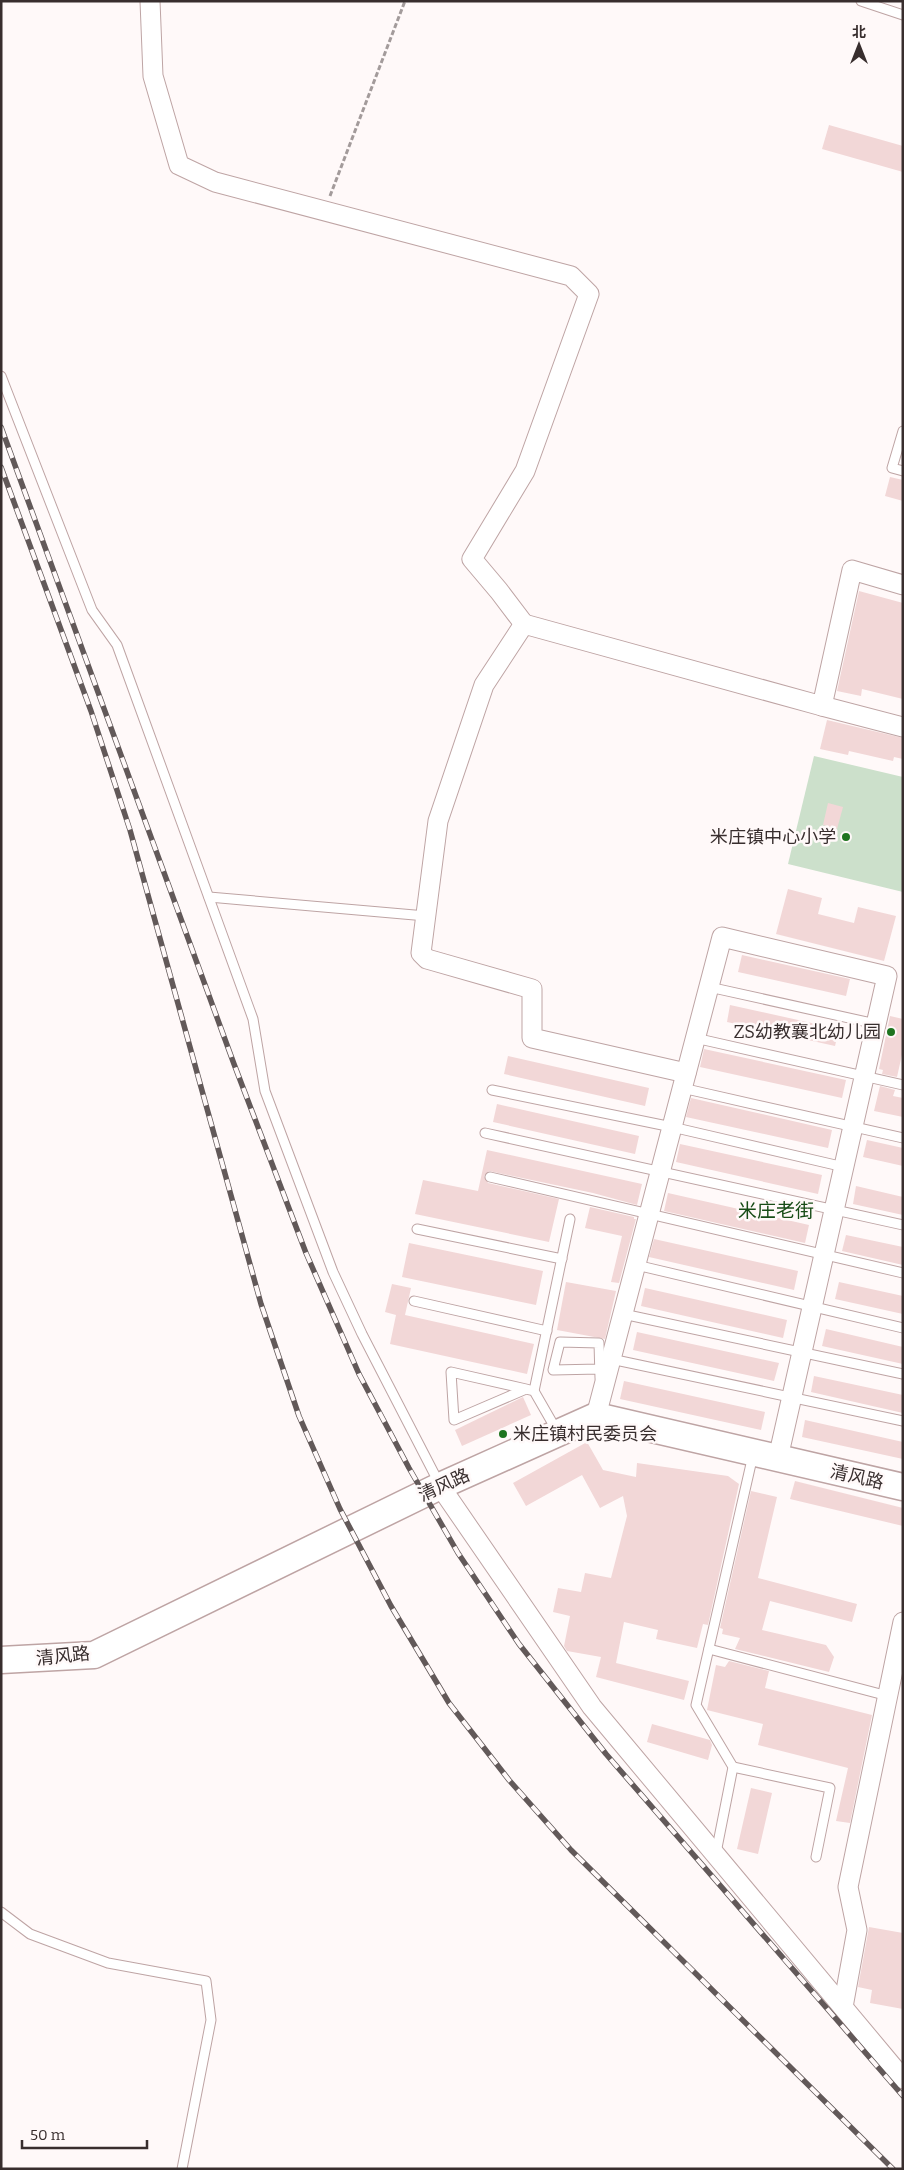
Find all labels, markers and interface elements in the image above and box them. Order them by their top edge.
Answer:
north arrow [834,20,884,70]
text: 北 [852,24,866,41]
place label: 米庄镇中心小学 [710,826,836,848]
marker: 米庄镇中心小学 [840,831,852,843]
place label: ZS幼教襄北幼儿园 [733,1021,881,1043]
marker: ZS幼教襄北幼儿园 [885,1026,897,1038]
district label: 米庄老街 [738,1199,814,1222]
place label: 米庄镇村民委员会 [513,1423,657,1445]
marker: 米庄镇村民委员会 [497,1428,509,1440]
street label: 清风路 [828,1460,886,1494]
street label: 清风路 [415,1464,473,1506]
street label: 清风路 [35,1642,91,1670]
scale bar [22,2118,148,2150]
text: 50 m [30,2126,66,2144]

